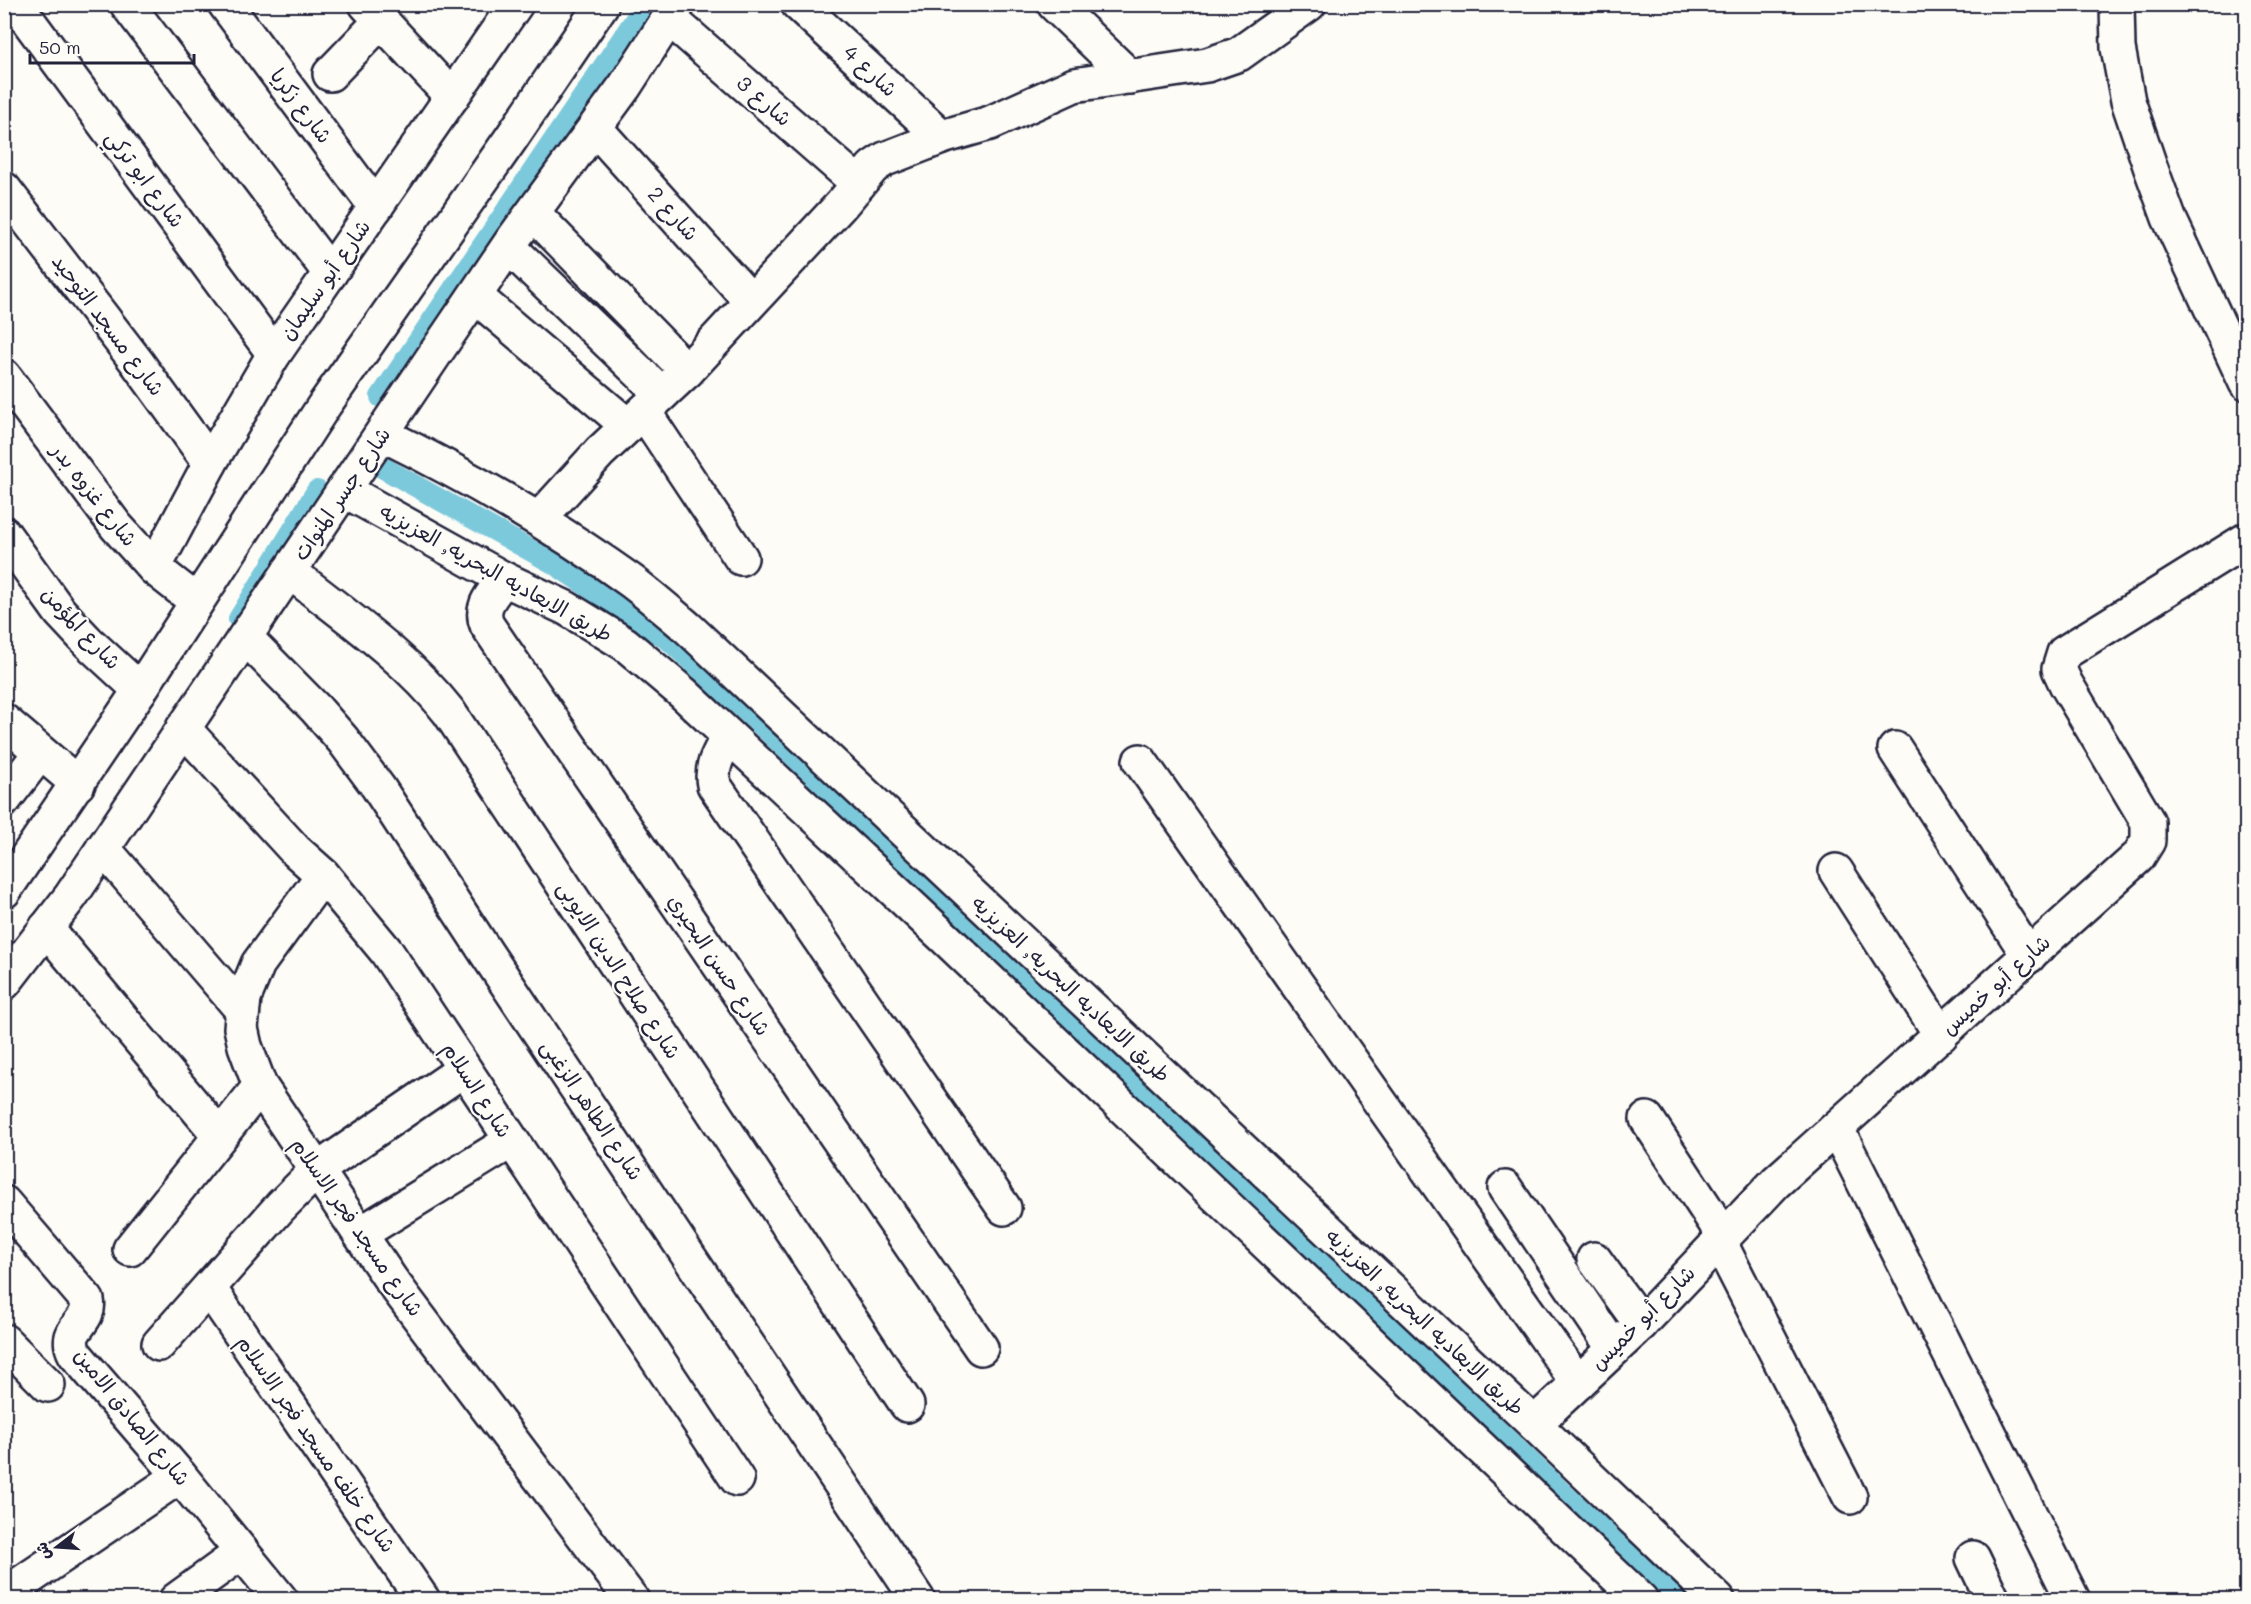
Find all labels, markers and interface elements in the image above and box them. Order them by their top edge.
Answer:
scale bar [30,27,194,65]
text: 50 m [39,35,81,59]
street label: شارع 4 [836,38,904,104]
street label: شارع زكريا [263,62,339,150]
street label: شارع 3 [730,69,798,133]
street label: شارع ابو تركي [95,124,192,236]
street label: شارع 2 [640,180,706,248]
street label: شارع أبو سليمان [272,214,378,346]
street label: شارع مسجد التوحيد [45,248,171,402]
street label: شارع جسر المنوات [286,421,398,567]
street label: شارع غزوه بدر [43,435,144,553]
street label: طريق الابعاديه البحريه, العزيزيه [375,496,618,648]
street label: شارع المؤمن [34,580,128,676]
street label: شارع صلاح الدين الايوبى [550,875,688,1065]
street label: شارع حسن البحيري [660,888,778,1042]
street label: طريق الابعاديه البحريه, العزيزيه [966,889,1177,1088]
street label: شارع أبو خميس [1935,928,2057,1042]
street label: شارع الطاهر الزغبى [534,1034,650,1186]
street label: شارع السلام [434,1036,519,1144]
street label: شارع مسجد فجر الاسلام [283,1131,430,1323]
street label: طريق الابعاديه البحريه, العزيزيه [1320,1222,1531,1421]
street label: شارع أبو خميس [1584,1259,1702,1377]
street label: شارع خلف مسجد فجر الاسلام [228,1329,403,1560]
street label: شارع الصادق الامين [67,1342,197,1492]
north arrow [27,1517,87,1577]
text: ش [30,1540,55,1563]

